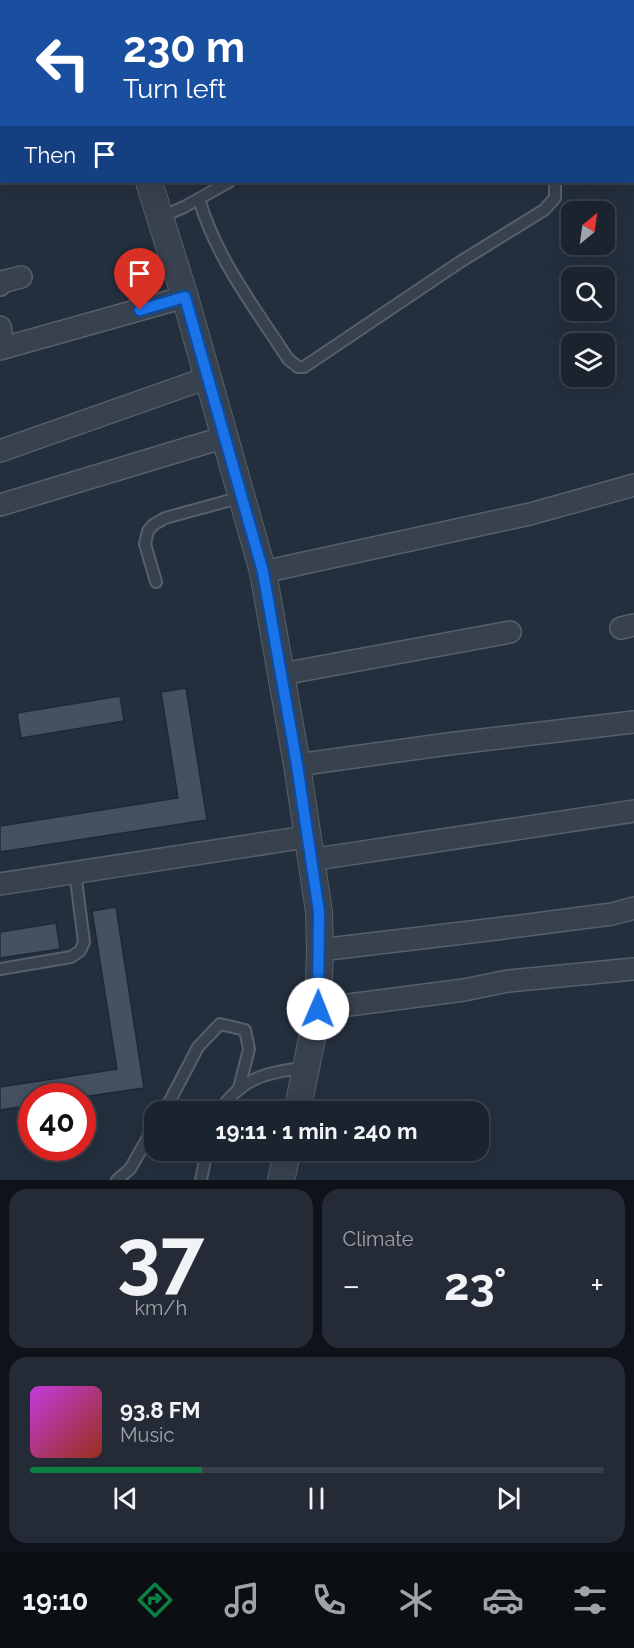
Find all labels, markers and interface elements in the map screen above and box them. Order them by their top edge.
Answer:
text: 230 m [123,23,245,72]
icon: left [24,24,102,102]
text: Turn left [123,73,226,104]
icon: arrive [88,138,121,171]
text: Then [24,142,76,168]
north arrow [561,201,615,255]
map controls [561,201,615,387]
pin [114,248,165,310]
icon: arrive [123,257,156,290]
button: search [561,267,615,321]
button: layers [561,333,615,387]
position arrow [286,977,350,1041]
speed limit sign: 40 [18,1083,96,1161]
text: 19:11 · 1 min · 240 m [216,1118,417,1144]
text: 37 [117,1211,204,1302]
text: Climate [343,1227,414,1251]
text: 23° [444,1258,507,1311]
text: − [343,1266,360,1305]
text: + [590,1266,604,1305]
text: km/h [134,1296,187,1320]
text: 93.8 FM [120,1397,200,1423]
text: Music [120,1423,174,1447]
icon: previous [109,1482,142,1515]
icon: pause [300,1482,333,1515]
icon: next [492,1482,525,1515]
icon: directions [134,1579,176,1621]
icon: music [221,1579,263,1621]
icon: phone [308,1579,350,1621]
icon: climate [395,1579,437,1621]
icon: car [482,1579,524,1621]
icon: filters [569,1579,611,1621]
text: 19:10 [23,1585,88,1616]

